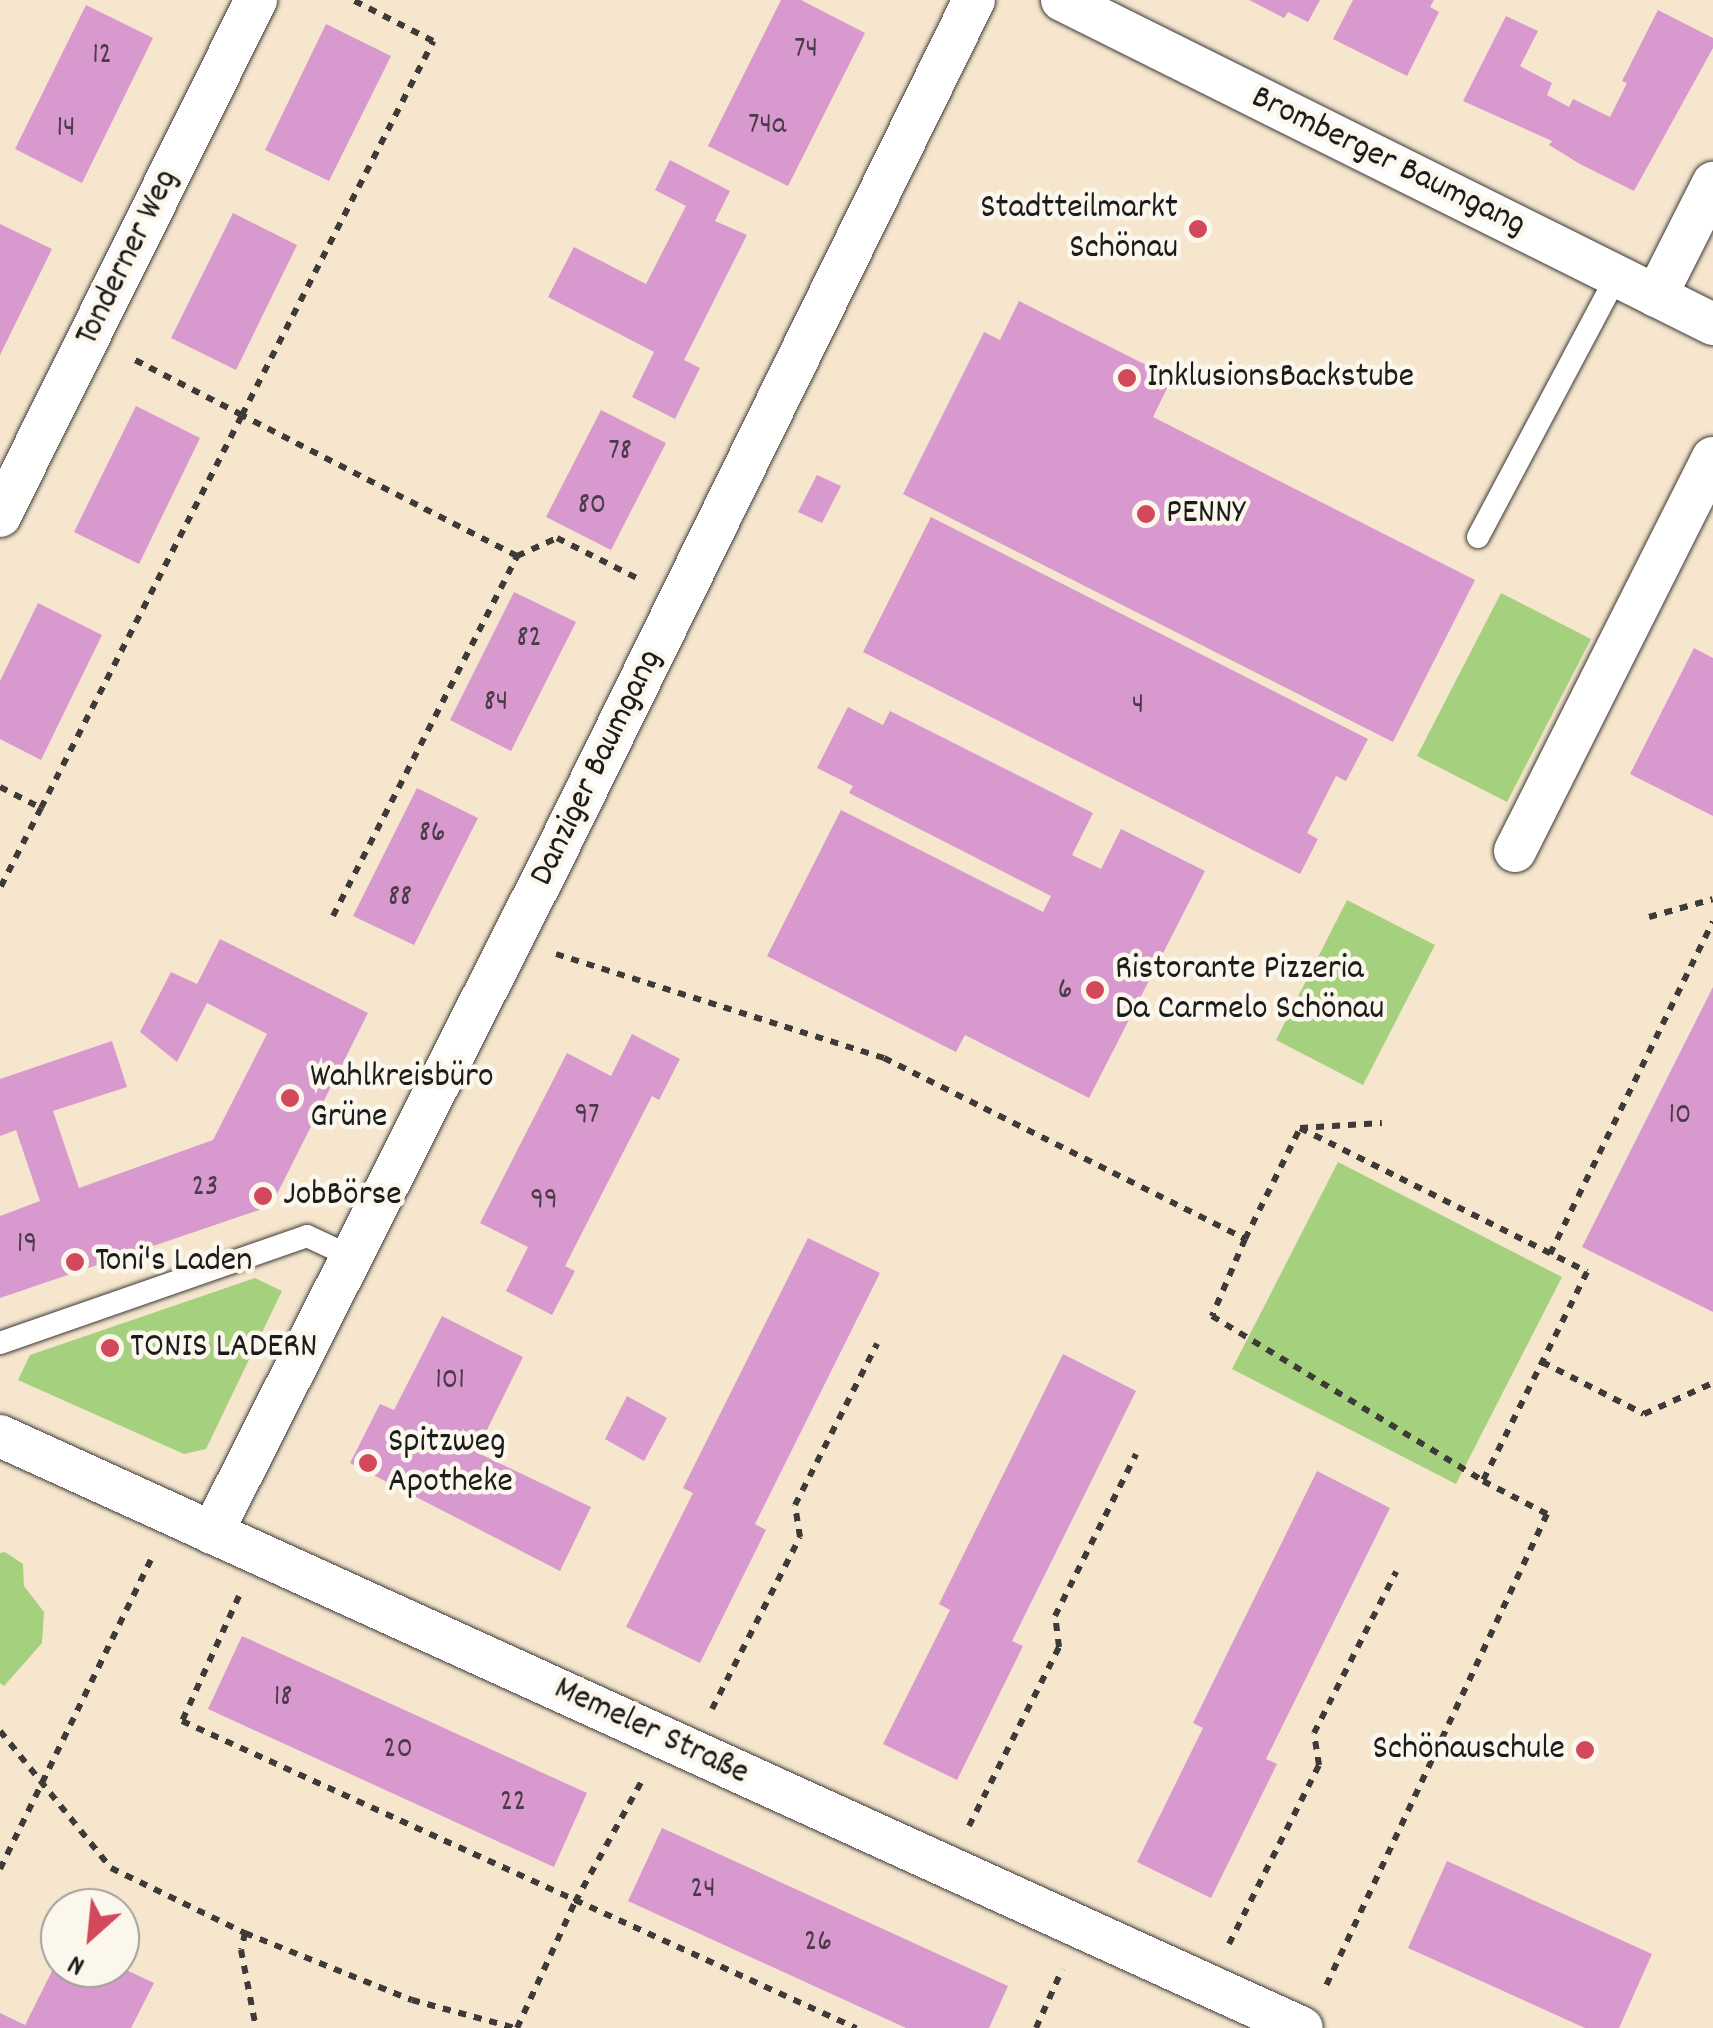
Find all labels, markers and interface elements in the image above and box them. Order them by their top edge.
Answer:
house number: 74 [794,33,818,69]
house number: 12 [92,39,112,75]
street label: Bromberger Baumgang [1244,77,1532,247]
house number: 74a [748,109,786,145]
house number: 14 [56,112,76,148]
street label: Tonderner Weg [67,163,189,353]
place label: Stadtteilmarkt Schönau [980,188,1178,270]
marker: Stadtteilmarkt Schönau [1187,218,1209,240]
place label: InklusionsBackstube [1147,357,1414,399]
marker: InklusionsBackstube [1116,367,1138,389]
house number: 78 [608,435,632,471]
house number: 80 [578,489,606,525]
place label: PENNY [1166,493,1245,535]
marker: PENNY [1135,503,1157,525]
house number: 82 [516,622,542,658]
street label: Danziger Baumgang [522,643,672,893]
house number: 84 [484,686,508,722]
house number: 4 [1132,689,1144,725]
house number: 86 [419,817,445,853]
house number: 88 [388,881,412,917]
place label: Ristorante Pizzeria Da Carmelo Schönau [1115,949,1384,1031]
house number: 6 [1058,974,1072,1010]
marker: Ristorante Pizzeria Da Carmelo Schönau [1084,979,1106,1001]
place label: Wahlkreisbüro Grüne [310,1057,494,1139]
marker: Wahlkreisbüro Grüne [279,1087,301,1109]
house number: 97 [574,1099,600,1135]
house number: 10 [1669,1099,1691,1135]
house number: 23 [192,1171,218,1207]
place label: JobBörse [283,1175,402,1217]
house number: 99 [530,1184,558,1220]
marker: JobBörse [252,1185,274,1207]
house number: 19 [17,1228,37,1264]
place label: Toni's Laden [95,1241,252,1283]
marker: Toni's Laden [64,1251,86,1273]
place label: TONIS LADERN [130,1327,317,1369]
marker: TONIS LADERN [99,1337,121,1359]
house number: 101 [435,1364,465,1400]
place label: Spitzweg Apotheke [388,1422,513,1504]
marker: Spitzweg Apotheke [357,1452,379,1474]
street label: Memeler Straße [547,1669,755,1795]
house number: 18 [274,1681,292,1717]
place label: Schönauschule [1373,1729,1565,1771]
house number: 20 [383,1733,413,1769]
marker: Schönauschule [1574,1739,1596,1761]
house number: 22 [500,1786,526,1822]
house number: 24 [690,1873,716,1909]
north arrow [40,1888,140,1988]
house number: 26 [804,1926,832,1962]
text: N [62,1942,93,1984]

